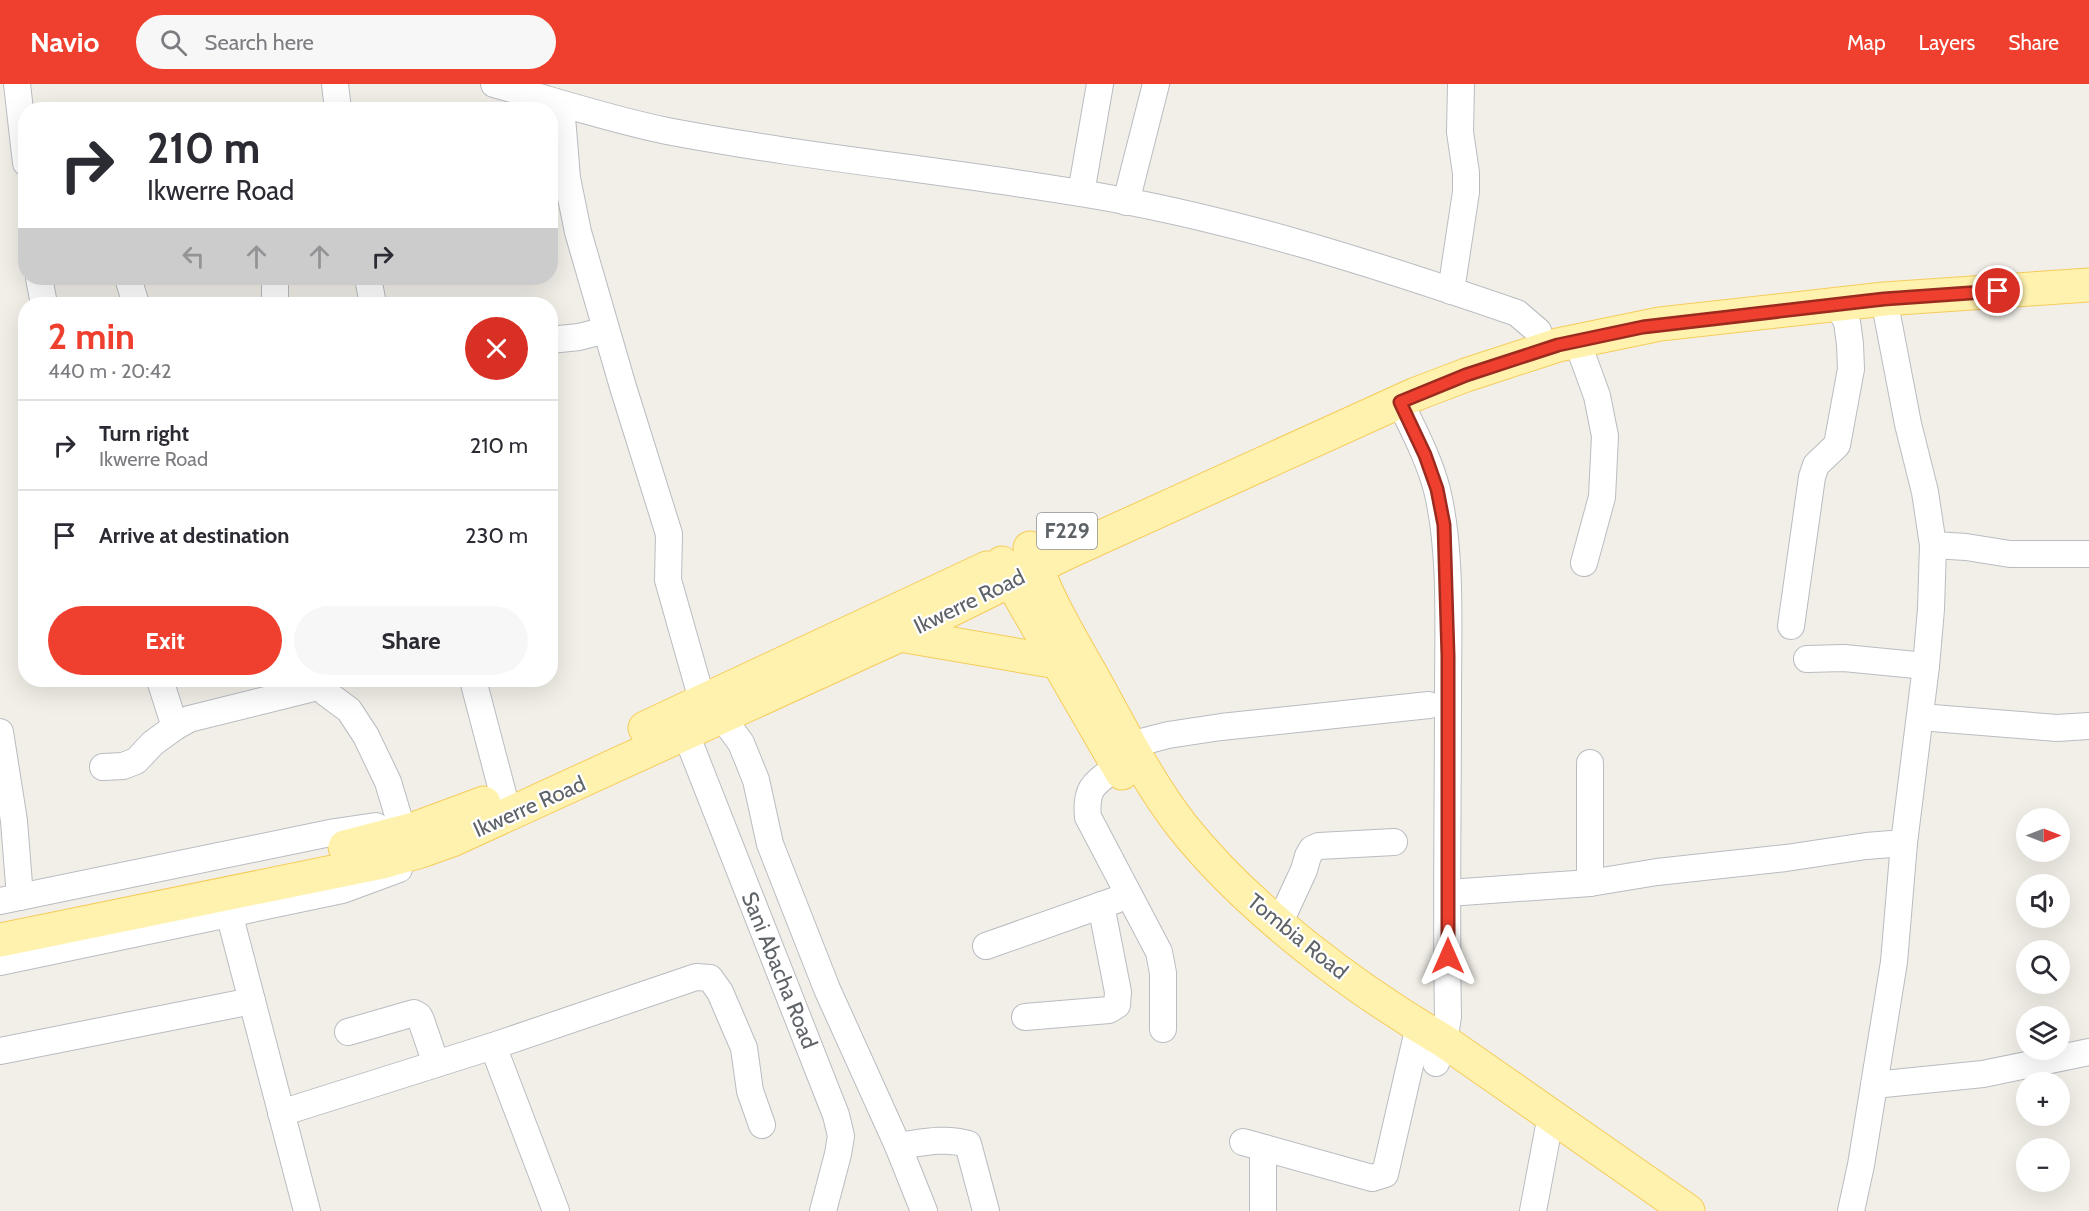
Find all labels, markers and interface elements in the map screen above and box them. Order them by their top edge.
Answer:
search box [136,15,556,69]
text: Navio [30,25,100,59]
icon: search [157,26,190,59]
text: Search here [205,29,314,56]
text: Map [1847,30,1886,55]
text: Layers [1919,30,1975,55]
text: Share [2008,30,2059,55]
text: 210 m [147,122,260,174]
icon: right [48,126,126,204]
text: Ikwerre Road [147,174,294,207]
icon: left [177,240,210,273]
icon: ahead [240,240,273,273]
icon: ahead [303,240,336,273]
icon: right [366,240,399,273]
pin [1972,265,2023,316]
icon: arrive [1981,274,2014,307]
text: 2 min [48,314,135,358]
button: close [465,317,528,380]
text: 440 m · 20:42 [48,359,172,383]
text: Turn right [99,420,189,447]
icon: right [48,429,81,462]
text: 210 m [470,432,528,459]
text: Ikwerre Road [99,447,208,471]
road number: F229 [1037,513,1097,549]
icon: arrive [48,519,81,552]
text: Arrive at destination [99,522,289,549]
text: 230 m [465,522,528,549]
street label: Ikwerre Road [909,563,1029,640]
button: Exit [48,606,282,675]
button: Share [294,606,528,675]
street label: Ikwerre Road [469,770,589,843]
north arrow [2016,808,2070,862]
map controls [2016,808,2070,1192]
button: sound [2016,874,2070,928]
street label: Sani Abacha Road [736,888,823,1053]
street label: Tombia Road [1242,888,1353,985]
position arrow [1416,924,1480,988]
button: search [2016,940,2070,994]
button: layers [2016,1006,2070,1060]
button: + [2016,1072,2070,1126]
button: − [2016,1138,2070,1192]

